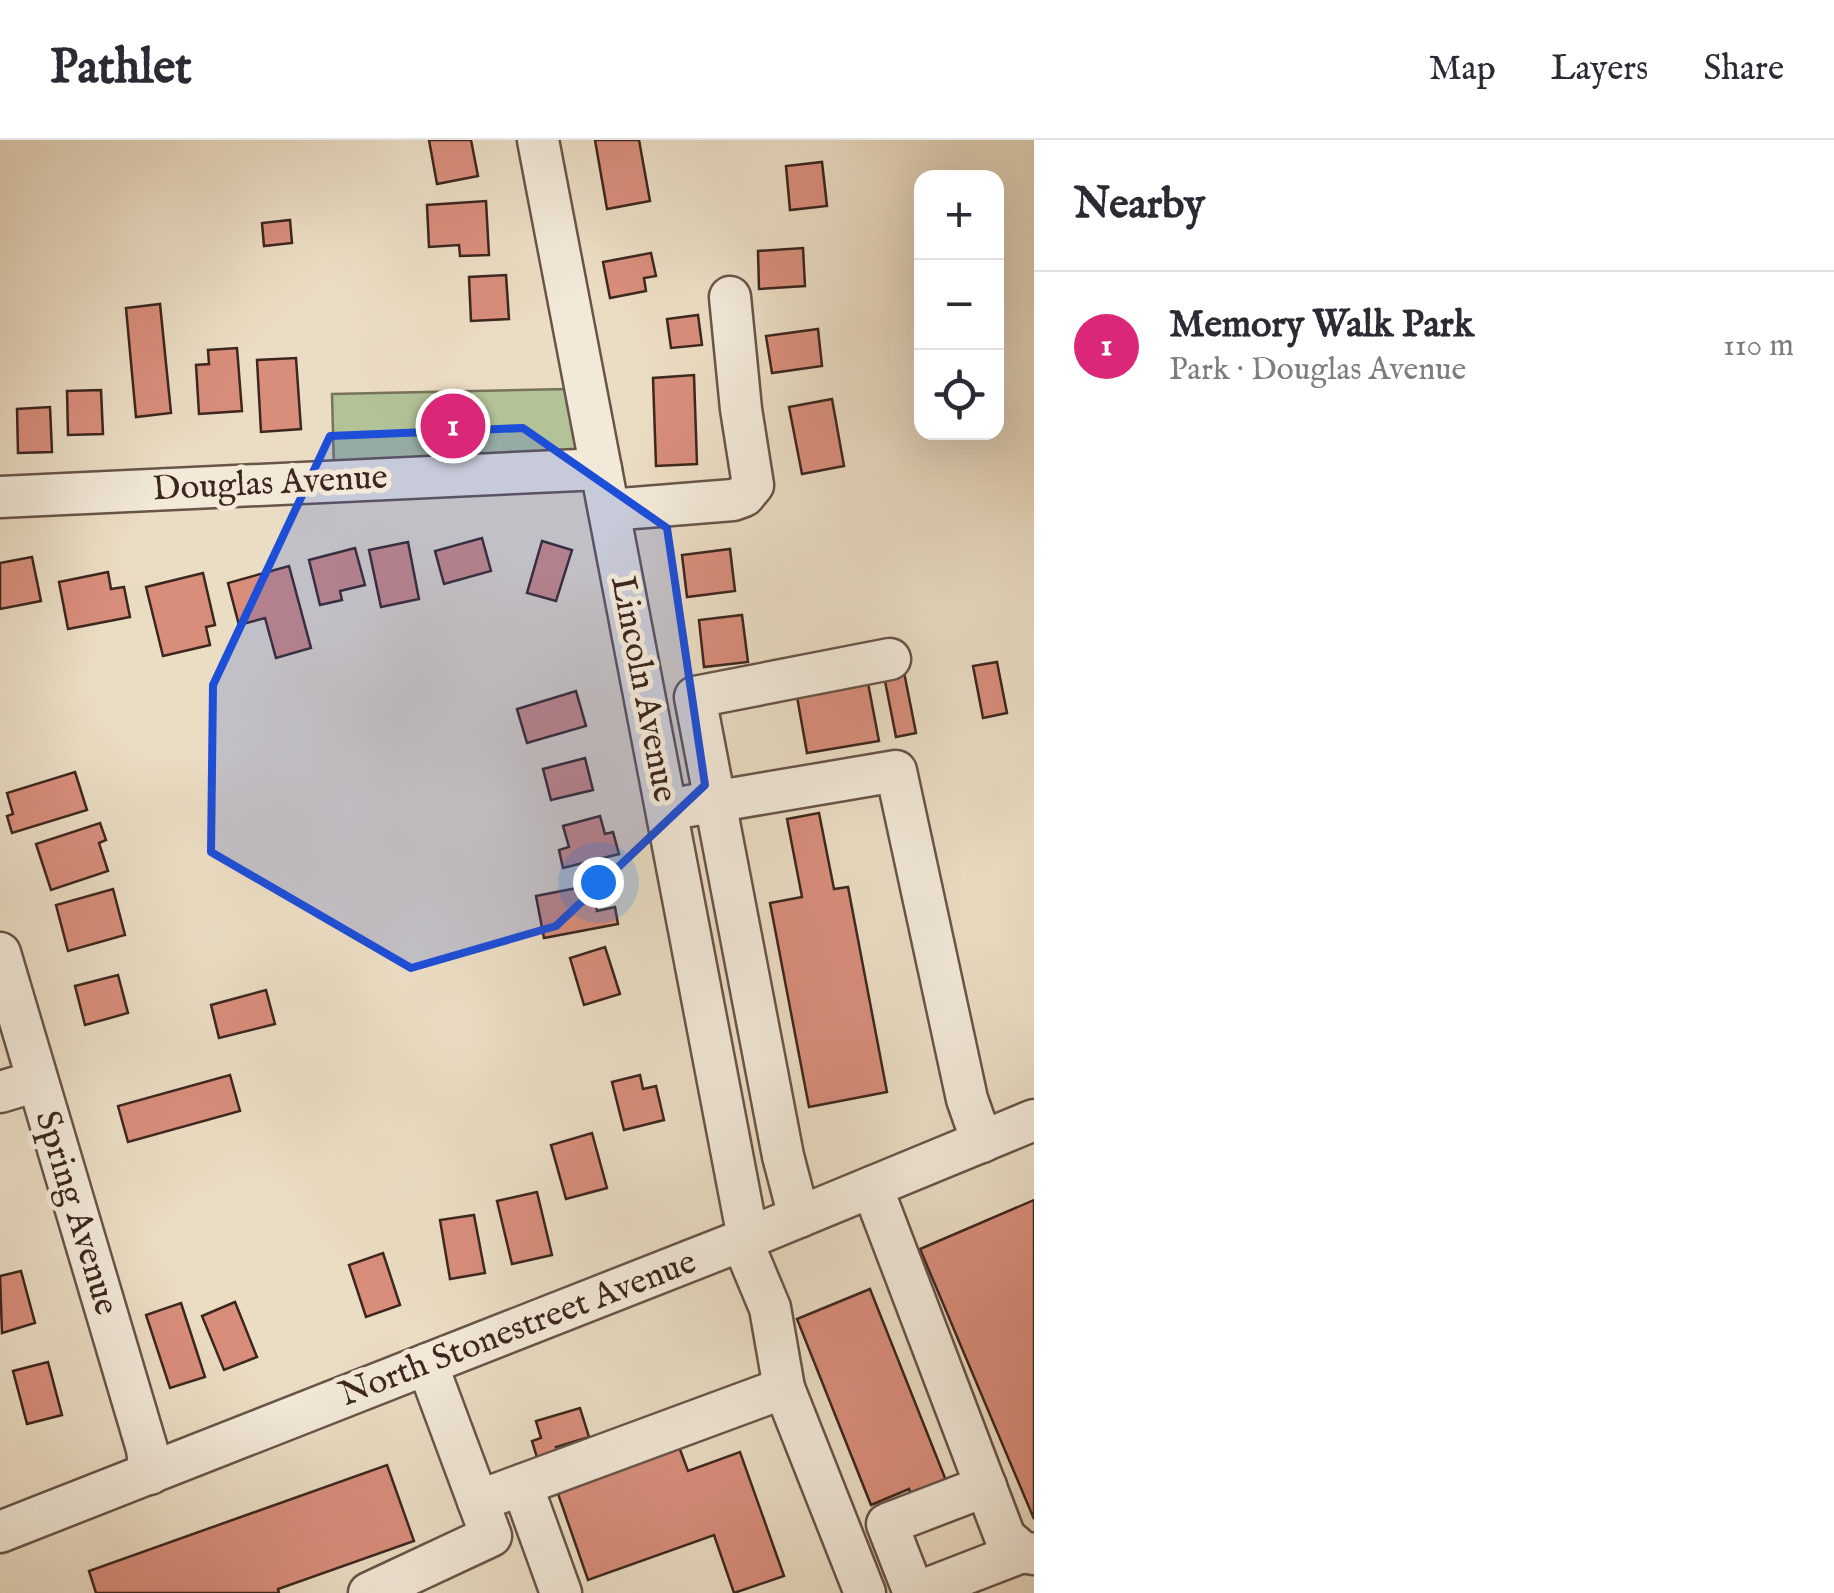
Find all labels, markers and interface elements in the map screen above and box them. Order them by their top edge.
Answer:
text: Pathlet [50,39,192,99]
text: Map [1429,47,1496,92]
text: Layers [1551,47,1648,92]
text: Share [1703,47,1784,92]
map controls [914,170,1004,440]
button: + [914,170,1004,260]
text: Nearby [1074,179,1205,232]
button: − [914,260,1004,350]
text: Memory Walk Park [1169,302,1474,350]
text: 1 [1101,326,1112,367]
text: 110 m [1723,326,1794,367]
button: locate [914,350,1004,440]
text: Park · Douglas Avenue [1169,350,1466,391]
pin: 1 [420,388,486,464]
street label: Douglas Avenue [151,455,389,513]
street label: Lincoln Avenue [599,572,687,806]
your location [573,857,624,908]
street label: Spring Avenue [24,1105,128,1321]
street label: North Stonestreet Avenue [333,1240,703,1418]

